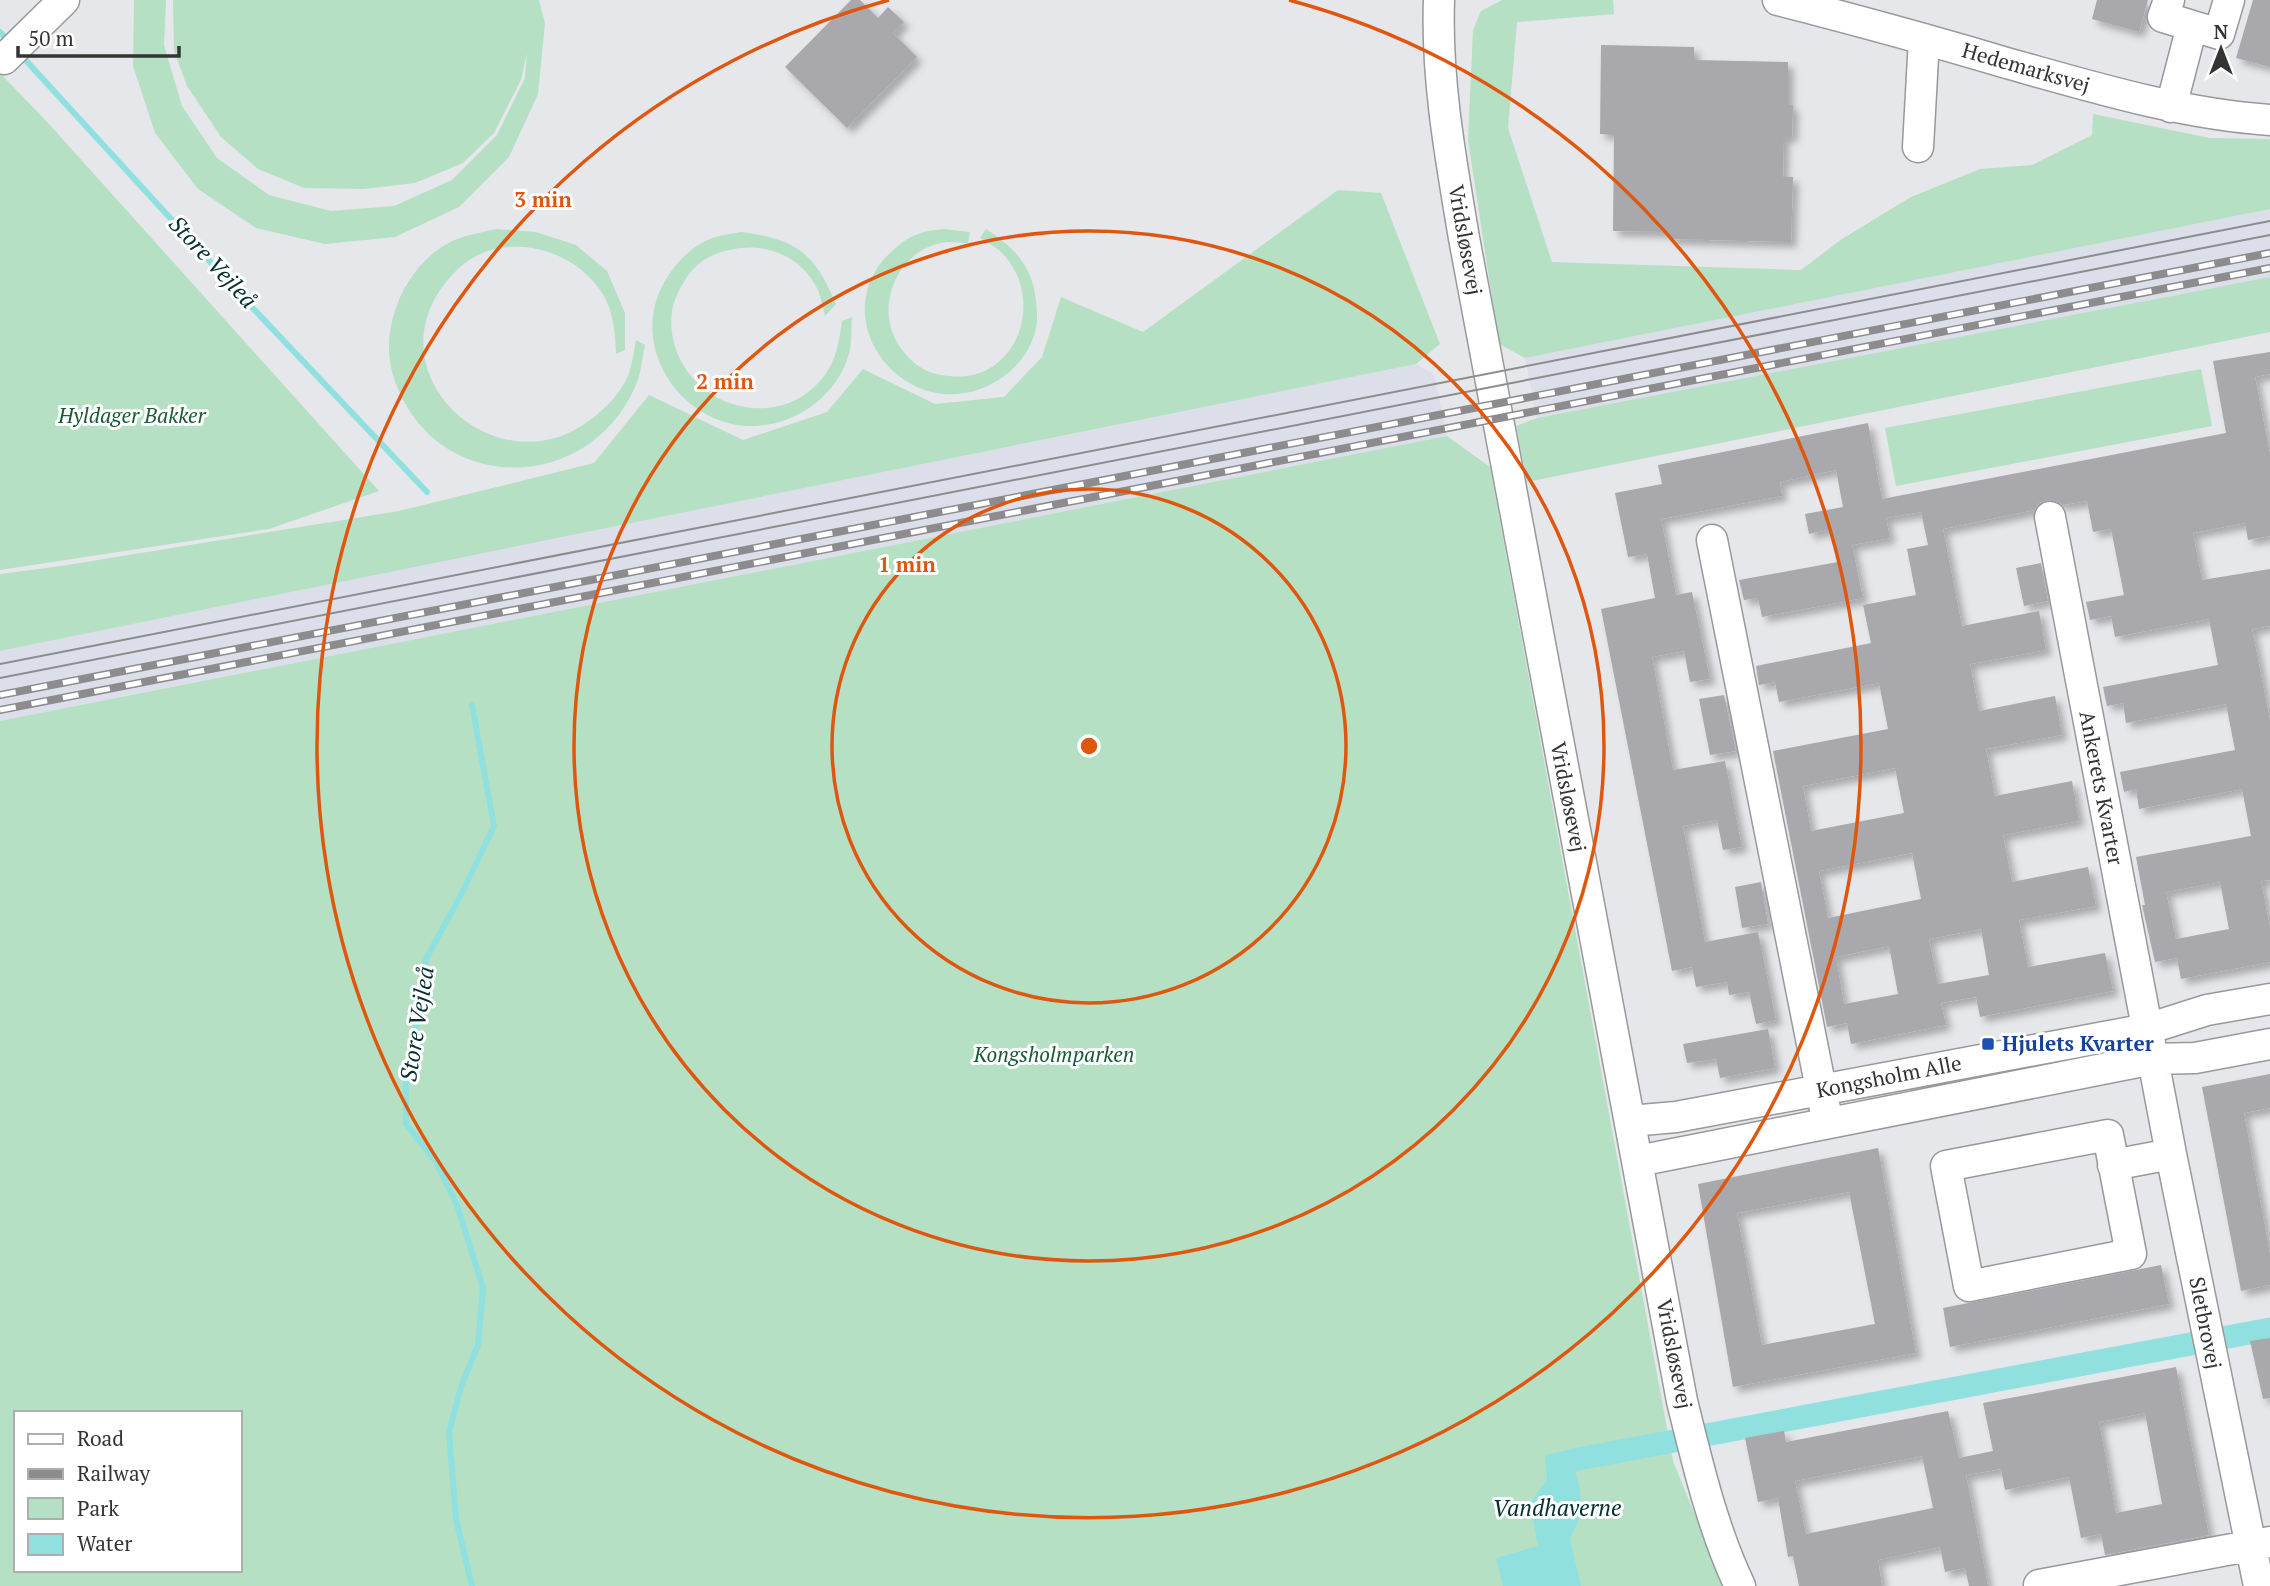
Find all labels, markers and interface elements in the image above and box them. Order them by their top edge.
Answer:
scale bar [18,14,178,58]
north arrow [2186,14,2256,84]
text: N [2214,19,2229,44]
text: 50 m [28,24,74,52]
street label: Hedemarksvej [1959,35,2093,99]
street label: Vridsløsevej [1442,182,1489,297]
text: 3 min [514,185,572,213]
water label: Store Vejleå [162,209,264,315]
text: 2 min [696,367,754,395]
park label: Hyldager Bakker [57,401,207,429]
text: 1 min [878,550,936,578]
street label: Ankerets Kvarter [2073,708,2131,867]
centre of rings [1077,734,1101,758]
street label: Vridsløsevej [1545,739,1593,854]
water label: Store Vejleå [392,964,441,1084]
place label: Hjulets Kvarter [2002,1029,2154,1057]
marker: Hjulets Kvarter [1980,1036,1996,1052]
park label: Kongsholmparken [973,1040,1134,1068]
street label: Kongsholm Alle [1814,1048,1964,1104]
street label: Sletbrovej [2183,1274,2229,1371]
street label: Vridsløsevej [1651,1296,1699,1411]
legend [14,1411,242,1572]
text: Road [77,1424,124,1452]
text: Railway [77,1459,151,1487]
water label: Vandhaverne [1493,1492,1621,1523]
text: Park [77,1494,119,1522]
text: Water [77,1529,132,1557]

